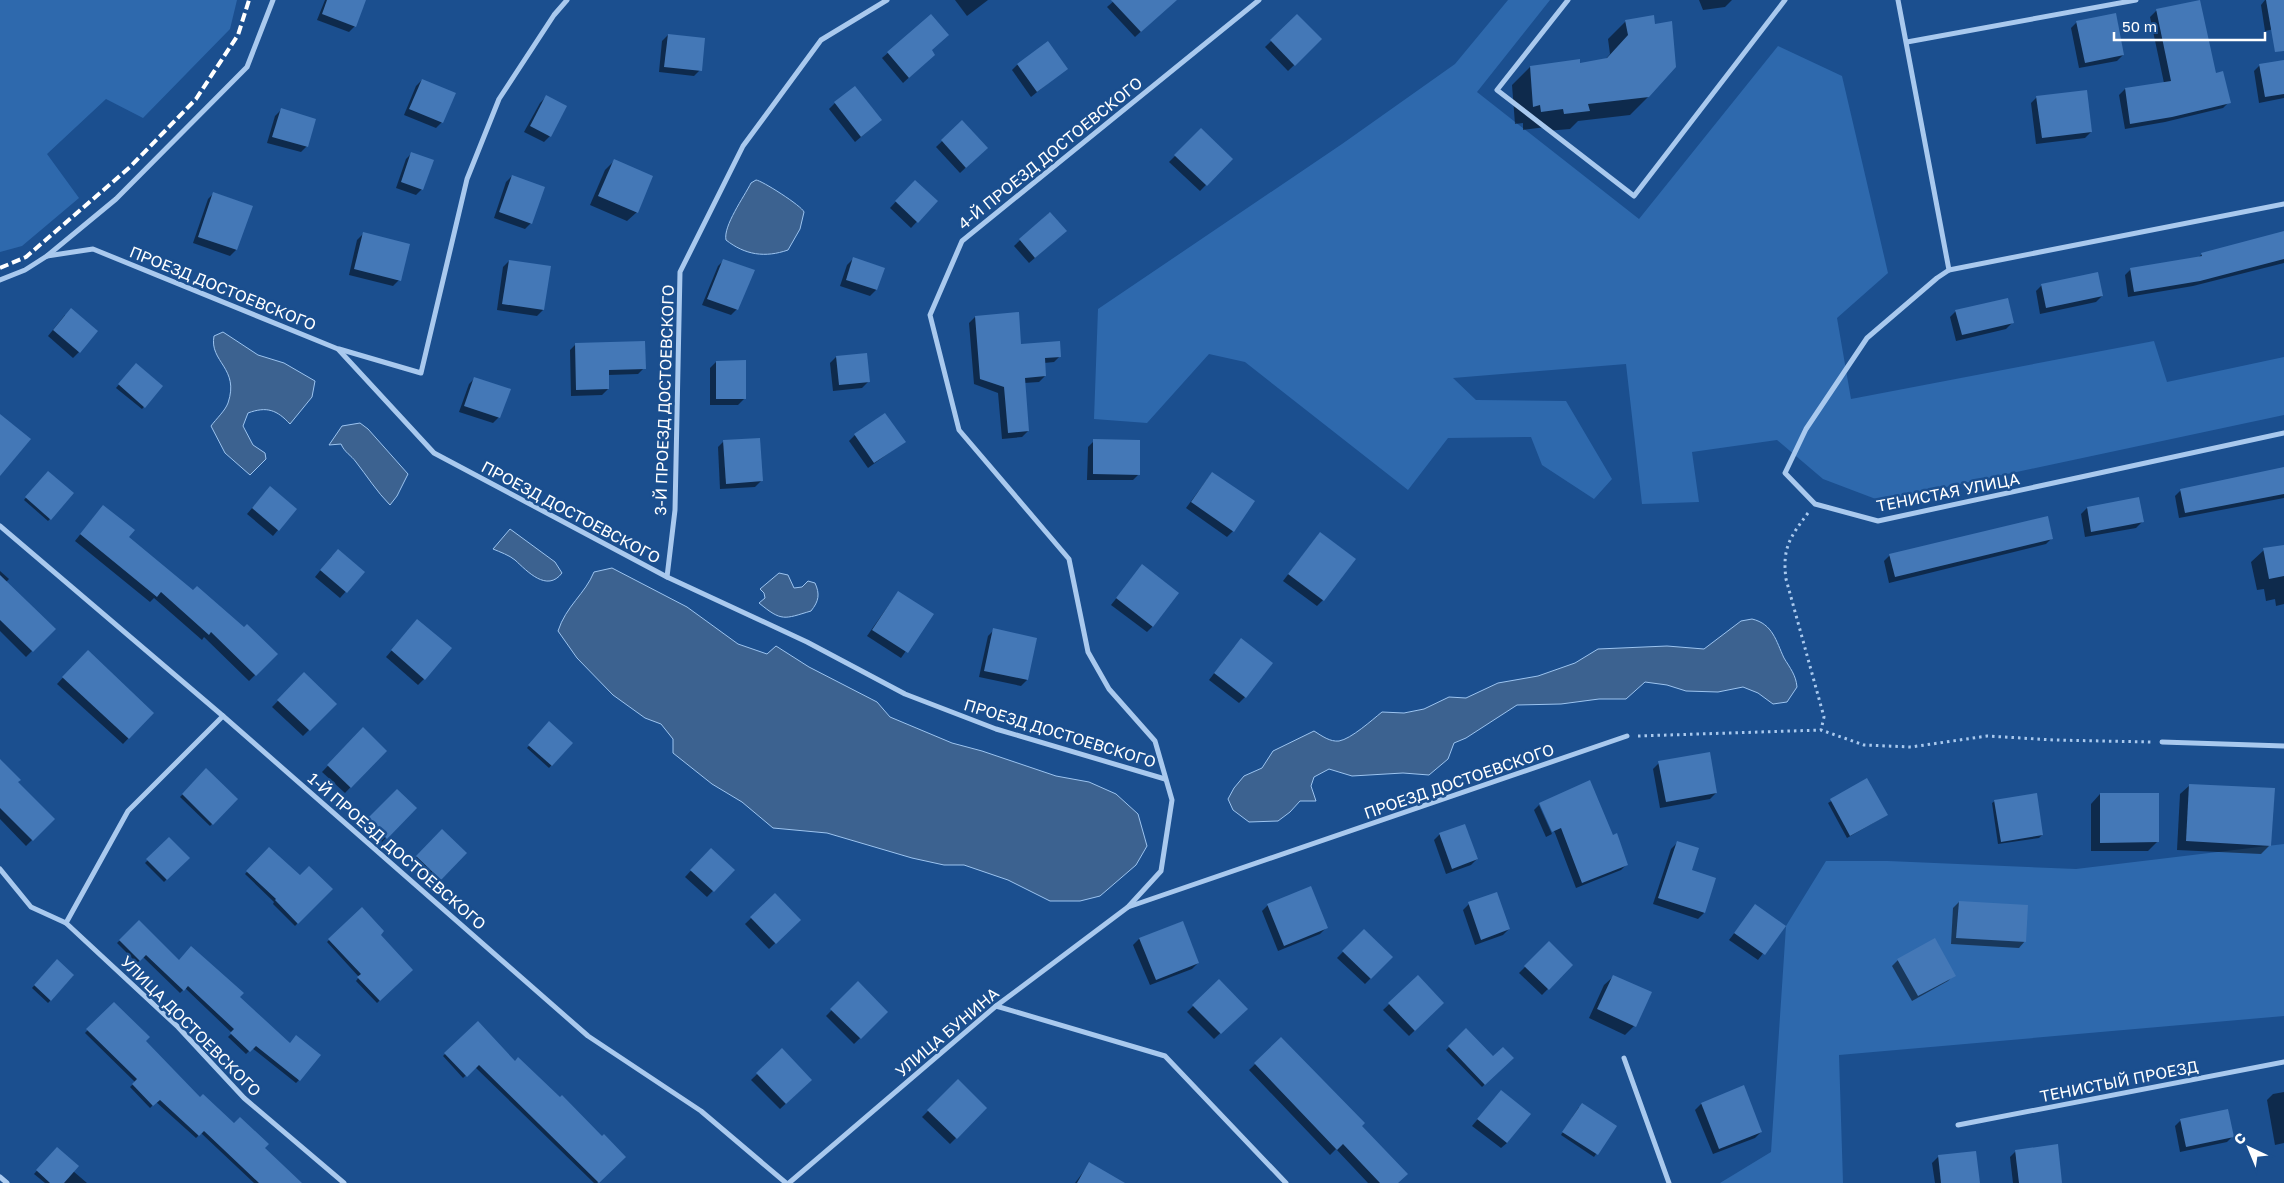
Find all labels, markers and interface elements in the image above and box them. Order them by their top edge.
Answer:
scale bar [2114,10,2265,42]
text: 50 m [2122,17,2157,35]
street label: 4-Й ПРОЕЗД ДОСТОЕВСКОГО [954,72,1146,234]
street label: ПРОЕЗД ДОСТОЕВСКОГО [127,241,319,335]
street label: 3-Й ПРОЕЗД ДОСТОЕВСКОГО [650,284,678,516]
street label: ПРОЕЗД ДОСТОЕВСКОГО [478,456,664,568]
street label: ТЕНИСТАЯ УЛИЦА [1875,468,2022,516]
street label: ПРОЕЗД ДОСТОЕВСКОГО [962,694,1158,772]
street label: ПРОЕЗД ДОСТОЕВСКОГО [1361,739,1557,823]
street label: 1-Й ПРОЕЗД ДОСТОЕВСКОГО [304,768,490,934]
street label: УЛИЦА ДОСТОЕВСКОГО [117,952,265,1100]
street label: УЛИЦА БУНИНА [891,983,1003,1081]
street label: ТЕНИСТЫЙ ПРОЕЗД [2038,1056,2200,1106]
north arrow [2224,1123,2274,1173]
text: С [2230,1129,2249,1148]

